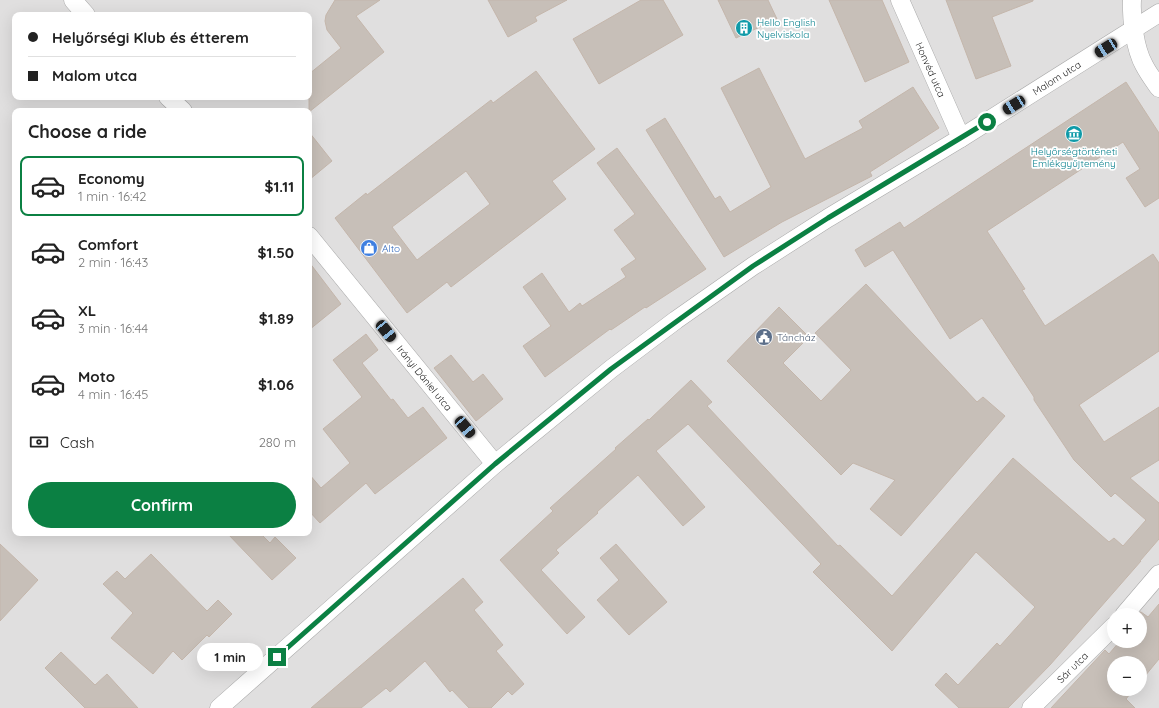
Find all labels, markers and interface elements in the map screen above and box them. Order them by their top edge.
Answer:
place label: Hello English Nyelviskola [757,16,816,41]
building icon: Hello English Nyelviskola [734,18,754,38]
text: Helyőrségi Klub és étterem [52,28,249,47]
car [1093,37,1119,59]
street label: Honvéd utca [913,40,949,99]
street label: Malom utca [1030,58,1083,98]
text: Malom utca [52,66,137,85]
car [1001,94,1027,116]
route start [978,113,996,131]
text: Choose a ride [28,120,147,143]
museum icon: Helyőrségtörténeti Emlékgyűjtemény [1064,124,1084,144]
place label: Helyőrségtörténeti Emlékgyűjtemény [1031,145,1117,170]
icon: car [30,168,66,204]
text: Economy [78,169,145,188]
text: $1.11 [265,177,294,196]
text: 1 min · 16:42 [78,188,146,204]
icon: car [30,234,66,270]
text: Comfort [78,235,139,254]
shop icon: Alto [359,238,379,258]
place label: Alto [382,242,400,255]
text: $1.50 [258,243,294,262]
text: 2 min · 16:43 [78,254,148,270]
icon: car [30,300,66,336]
text: XL [78,301,96,320]
text: $1.89 [259,309,294,328]
car [374,318,398,344]
text: 3 min · 16:44 [78,320,148,336]
public building icon: Táncház [754,327,774,347]
place label: Táncház [777,331,816,344]
street label: Irányi Dániel utca [394,342,455,413]
icon: car [30,366,66,402]
text: Moto [78,367,115,386]
text: $1.06 [258,375,294,394]
text: 4 min · 16:45 [78,386,148,402]
car [453,414,477,440]
icon: cash [28,431,50,453]
text: Cash [60,433,94,452]
text: 280 m [259,434,296,450]
button: Confirm [28,482,296,528]
map controls [1107,608,1147,696]
button: + [1107,608,1147,648]
callout: 1 min [197,643,263,671]
route end [268,648,286,666]
text: 1 min [214,649,246,665]
street label: Sár utca [1054,649,1091,685]
button: − [1107,656,1147,696]

